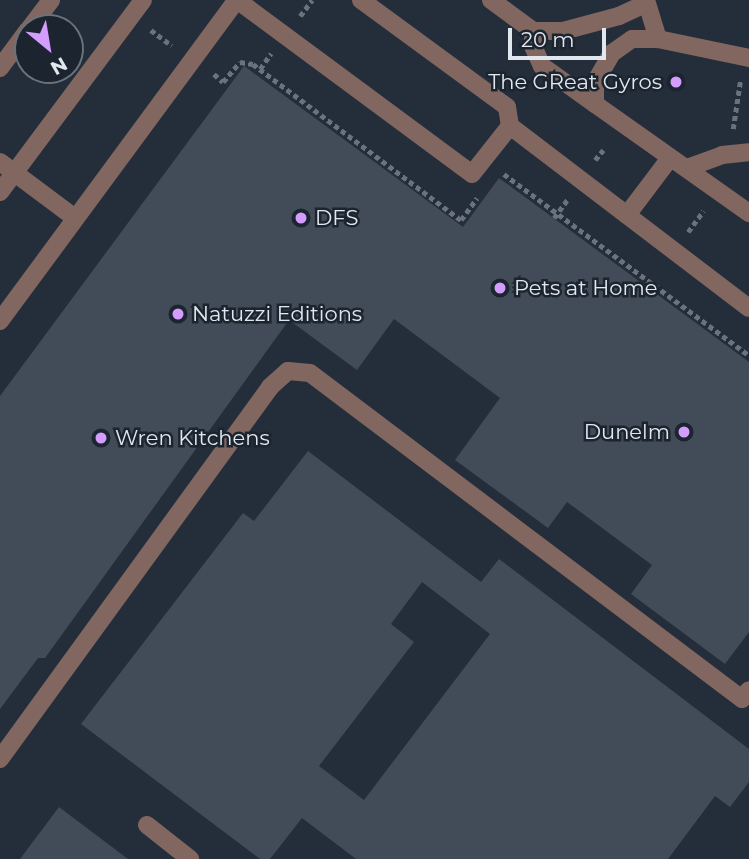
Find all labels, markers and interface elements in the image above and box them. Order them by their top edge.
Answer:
north arrow [14,14,84,84]
scale bar [511,14,609,58]
text: 20 m [521,27,575,52]
text: N [46,52,71,80]
place label: The GReat Gyros [488,69,662,95]
marker: The GReat Gyros [668,74,684,90]
place label: DFS [315,205,359,231]
marker: DFS [293,210,309,226]
place label: Pets at Home [514,275,657,301]
marker: Pets at Home [492,280,508,296]
place label: Natuzzi Editions [192,301,362,327]
marker: Natuzzi Editions [170,306,186,322]
place label: Dunelm [584,419,670,445]
marker: Dunelm [676,424,692,440]
place label: Wren Kitchens [115,425,270,451]
marker: Wren Kitchens [93,430,109,446]

